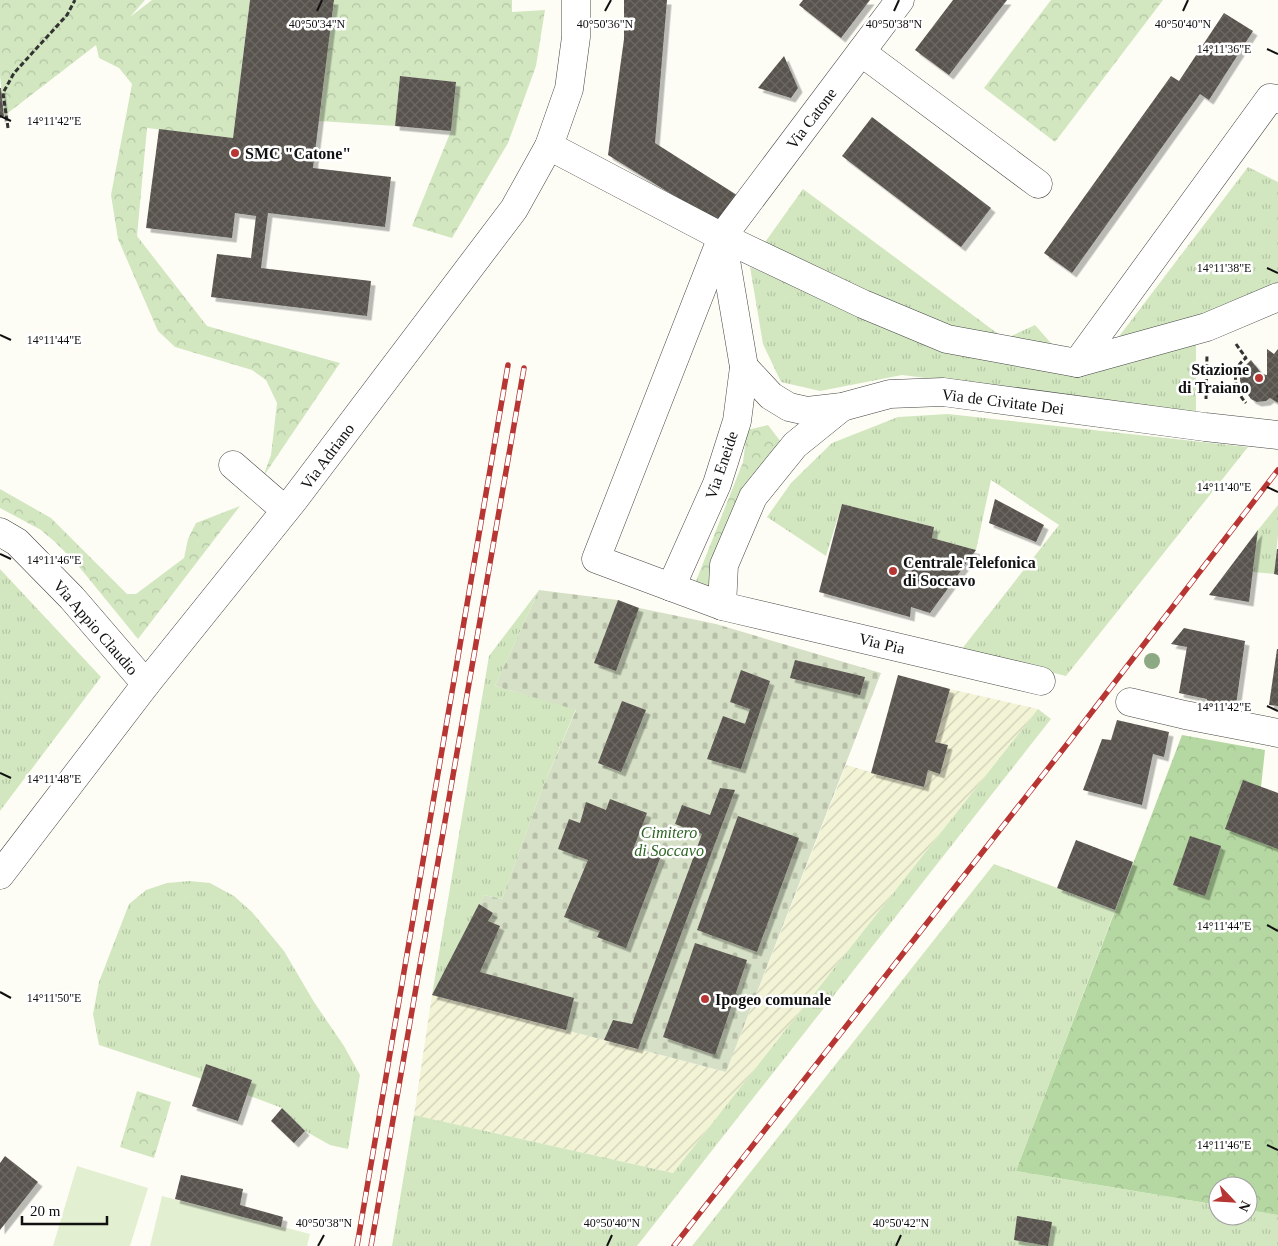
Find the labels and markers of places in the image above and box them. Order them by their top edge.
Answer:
place label: SMC "Catone" [245,145,351,162]
marker: SMC "Catone" [229,147,241,159]
place label: Stazione di Traiano [1178,361,1249,396]
marker: Stazione di Traiano [1253,372,1265,384]
place label: Centrale Telefonica di Soccavo [903,554,1036,589]
marker: Centrale Telefonica di Soccavo [887,565,899,577]
place label: Ipogeo comunale [715,991,831,1009]
marker: Ipogeo comunale [699,993,711,1005]

